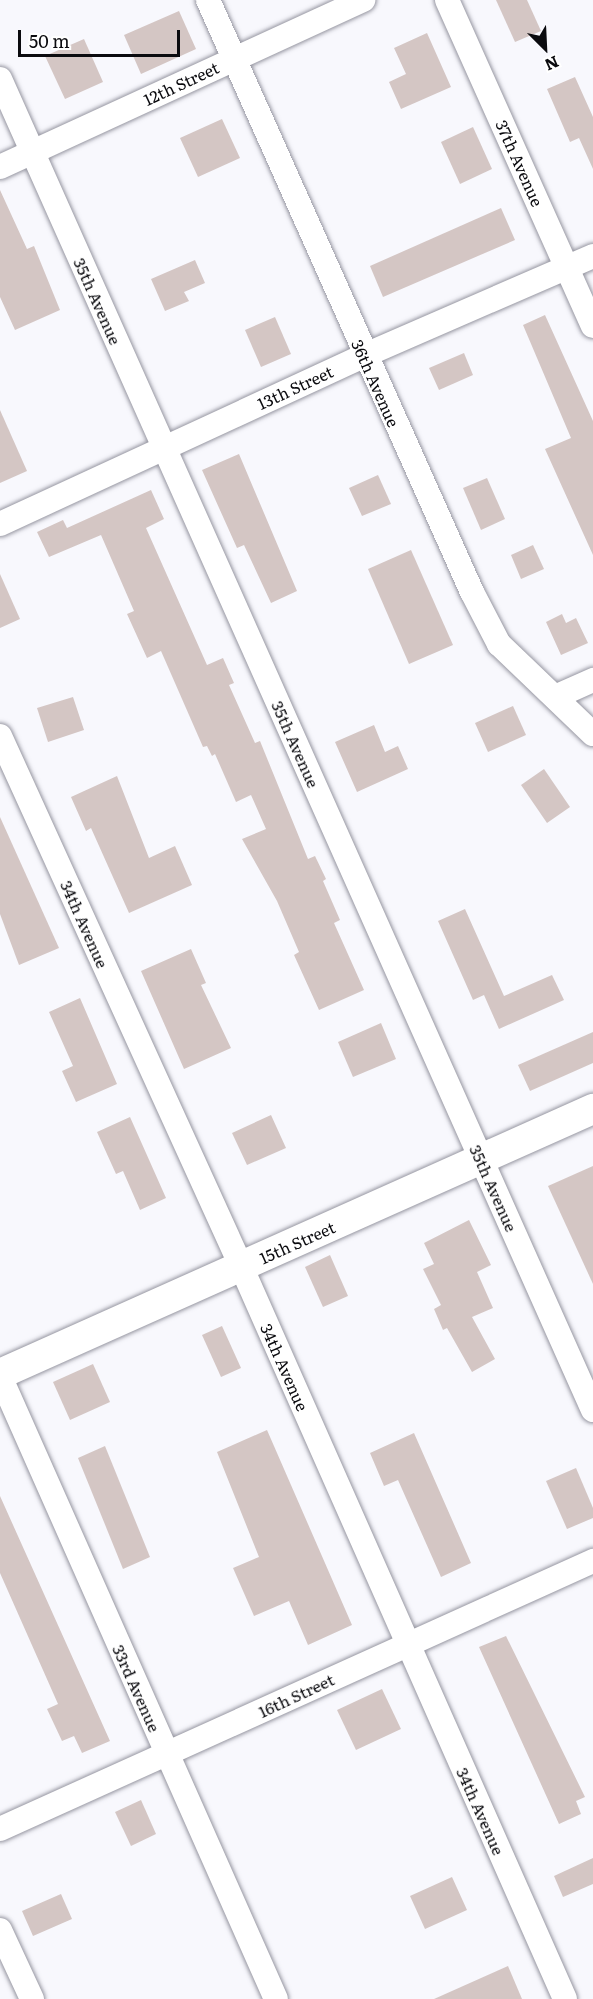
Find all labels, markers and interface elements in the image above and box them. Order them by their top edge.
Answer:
scale bar [21,18,183,56]
north arrow [515,18,575,78]
text: 50 m [29,27,70,54]
text: N [541,51,563,78]
street label: 12th Street [140,57,222,109]
street label: 37th Avenue [492,117,548,209]
street label: 35th Avenue [70,255,126,347]
street label: 36th Avenue [348,336,404,430]
street label: 13th Street [254,361,336,413]
street label: 35th Avenue [268,698,324,790]
street label: 34th Avenue [57,877,113,971]
street label: 35th Avenue [466,1142,522,1234]
street label: 15th Street [256,1217,338,1267]
street label: 34th Avenue [257,1320,313,1414]
street label: 33rd Avenue [109,1641,165,1735]
street label: 16th Street [255,1669,337,1721]
street label: 34th Avenue [453,1764,509,1858]

